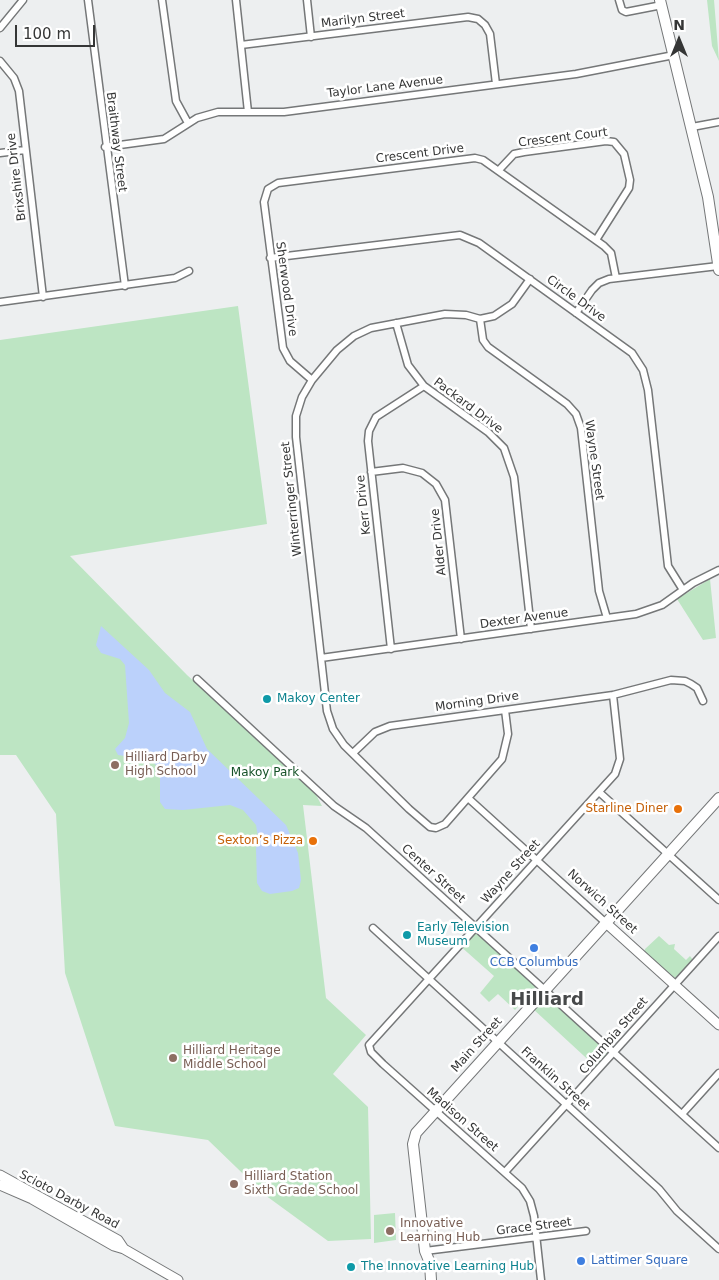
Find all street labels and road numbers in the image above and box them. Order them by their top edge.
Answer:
street label: Marilyn Street [320,7,406,31]
street label: Taylor Lane Avenue [326,73,444,101]
street label: Braithway Street [103,91,129,193]
street label: Crescent Court [518,125,608,151]
street label: Brixshire Drive [4,132,30,222]
street label: Crescent Drive [375,141,465,167]
street label: Sherwood Drive [272,241,300,337]
street label: Circle Drive [544,273,608,325]
street label: Packard Drive [431,375,505,437]
street label: Wayne Street [581,419,607,501]
street label: Winterringer Street [279,441,305,557]
street label: Kerr Drive [354,474,374,536]
street label: Alder Drive [428,508,450,576]
street label: Dexter Avenue [479,606,569,632]
street label: Morning Drive [434,689,520,715]
street label: Wayne Street [479,837,543,907]
street label: Center Street [398,842,468,906]
street label: Norwich Street [564,867,640,937]
street label: Columbia Street [577,995,651,1077]
street label: Main Street [449,1015,505,1075]
street label: Franklin Street [518,1044,592,1114]
street label: Madison Street [423,1085,501,1155]
street label: Scioto Darby Road [17,1168,121,1232]
street label: Grace Street [495,1215,573,1239]

